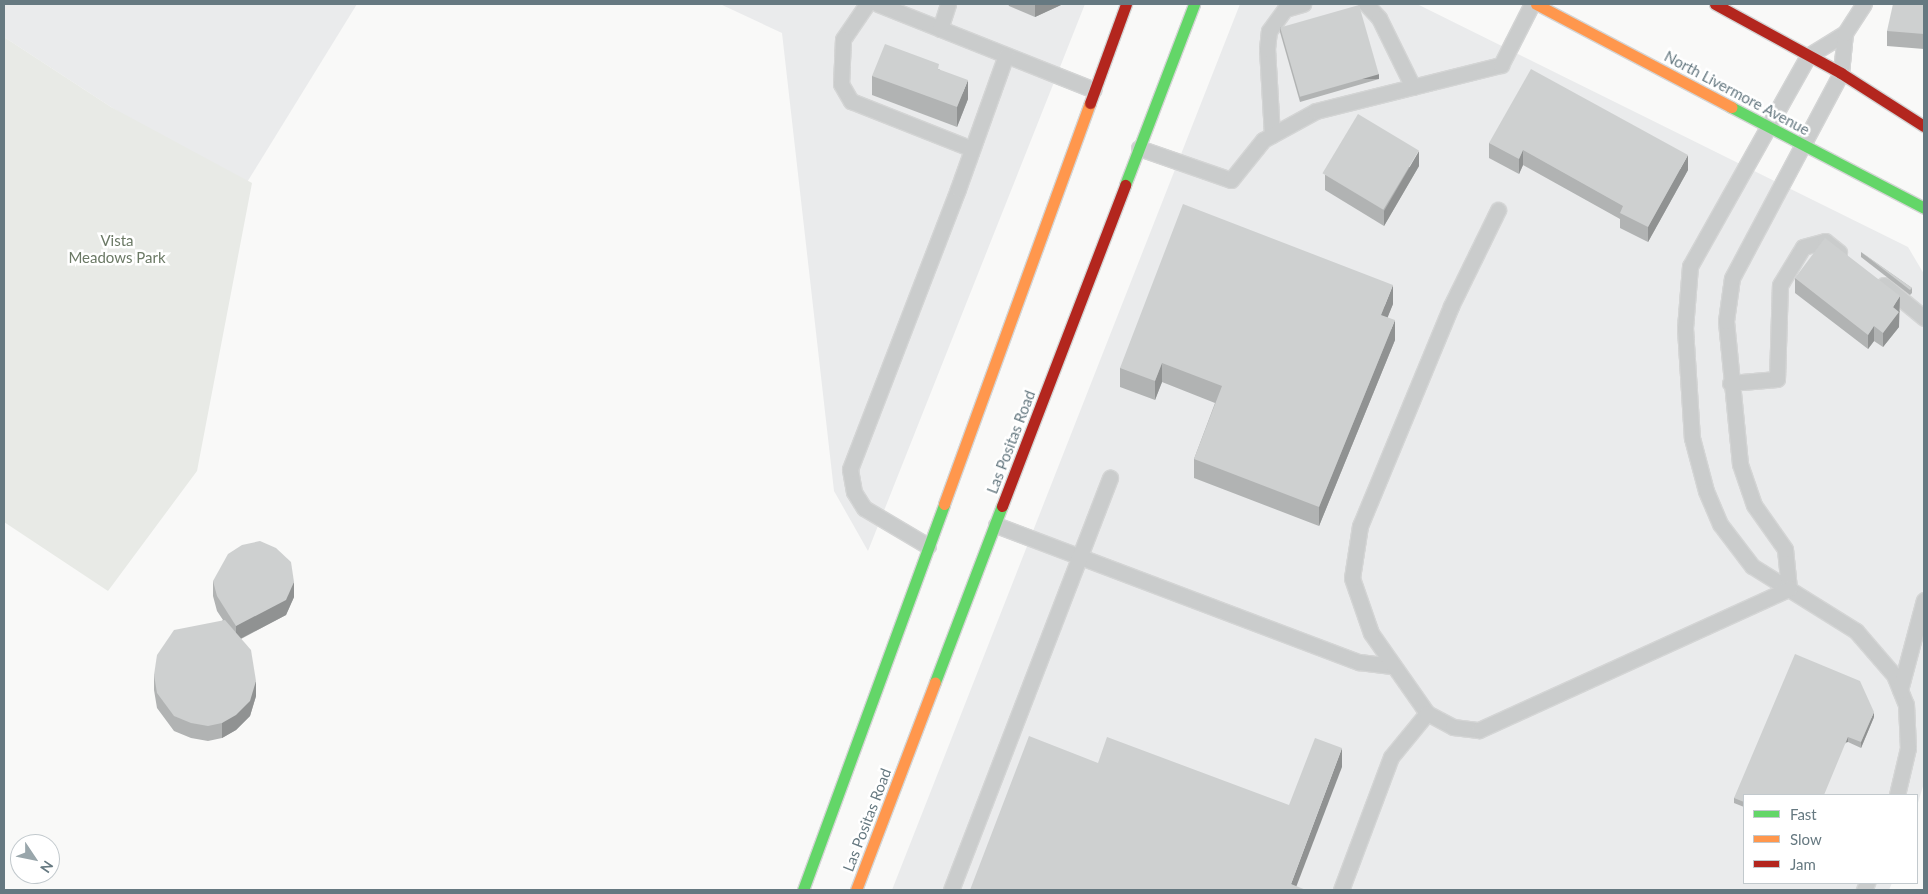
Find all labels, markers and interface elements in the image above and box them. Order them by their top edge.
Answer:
street label: North Livermore Avenue [1661,47,1813,139]
park label: Vista Meadows Park [68,231,166,266]
street label: Las Positas Road [983,388,1039,496]
street label: Las Positas Road [839,766,895,874]
legend [1743,794,1918,884]
text: Fast [1790,805,1817,823]
text: Slow [1790,830,1822,848]
north arrow [10,834,60,884]
text: Jam [1790,855,1816,873]
text: N [37,858,57,876]

